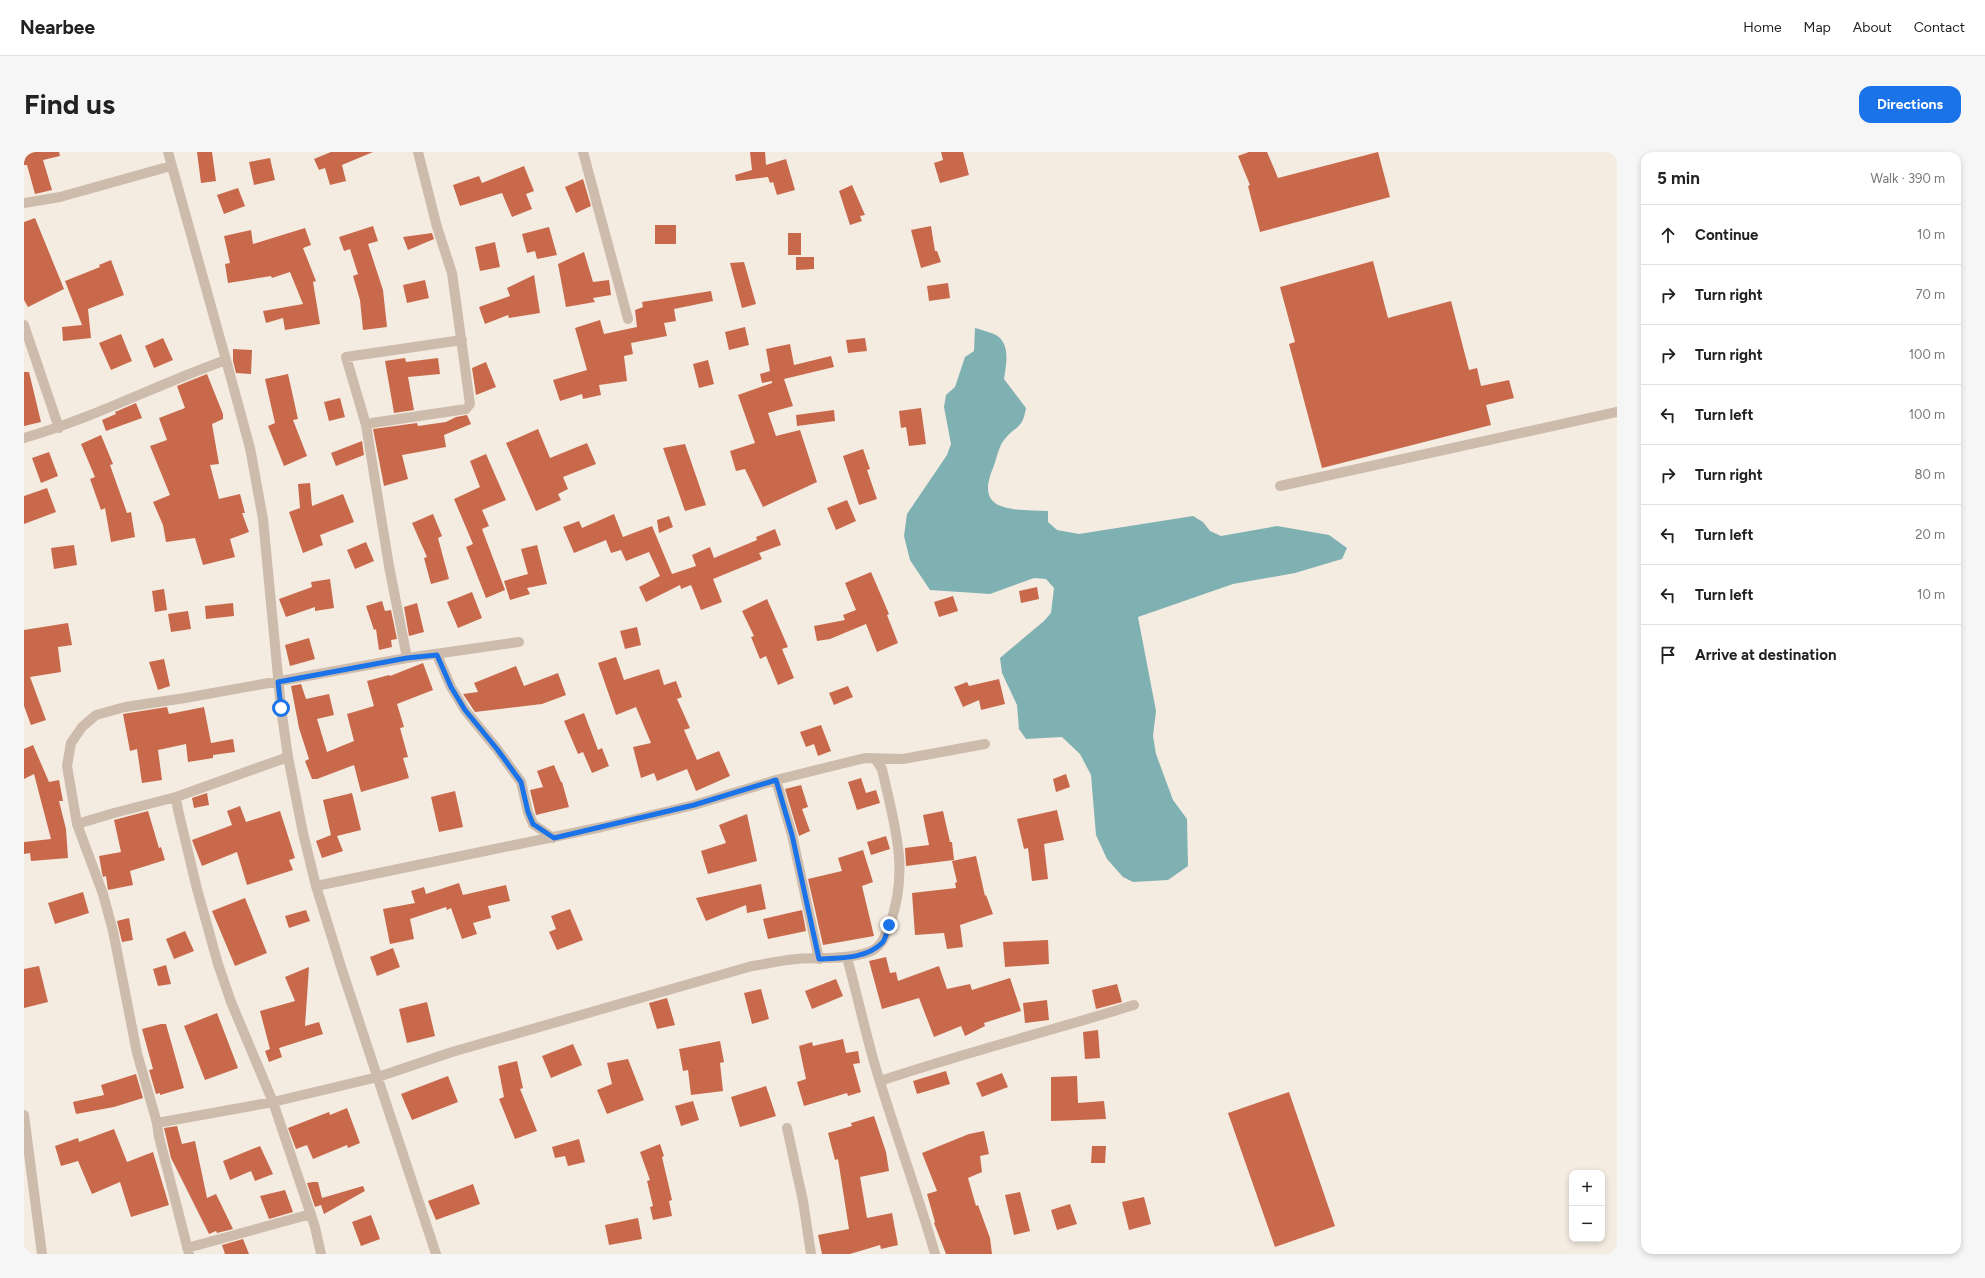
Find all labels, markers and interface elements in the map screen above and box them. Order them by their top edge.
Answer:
text: Nearbee [20,16,95,39]
text: Home [1743,19,1782,36]
text: Map [1804,19,1831,36]
text: About [1853,19,1892,36]
text: Contact [1914,19,1965,36]
button: Directions [1859,86,1961,123]
text: Find us [24,87,115,121]
text: 5 min [1657,168,1700,188]
text: Walk · 390 m [1870,171,1945,186]
icon: ahead [1657,224,1679,246]
text: Continue [1695,226,1758,244]
text: 10 m [1917,227,1945,242]
icon: right [1657,284,1679,306]
text: Turn right [1695,286,1763,304]
text: 70 m [1915,287,1945,302]
icon: right [1657,344,1679,366]
text: Turn right [1695,346,1763,364]
text: 100 m [1909,347,1945,362]
icon: left [1657,404,1679,426]
text: Turn left [1695,406,1753,424]
text: 100 m [1909,407,1945,422]
icon: right [1657,464,1679,486]
text: Turn right [1695,466,1763,484]
text: 80 m [1914,467,1945,482]
icon: left [1657,524,1679,546]
text: Turn left [1695,526,1753,544]
text: 20 m [1915,527,1945,542]
icon: left [1657,584,1679,606]
text: Turn left [1695,586,1753,604]
text: 10 m [1917,587,1945,602]
icon: arrive [1657,644,1679,666]
text: Arrive at destination [1695,646,1836,664]
route start [272,699,290,717]
route end [880,916,898,934]
map controls [1569,1170,1605,1242]
button: + [1569,1170,1605,1206]
button: − [1569,1206,1605,1242]

